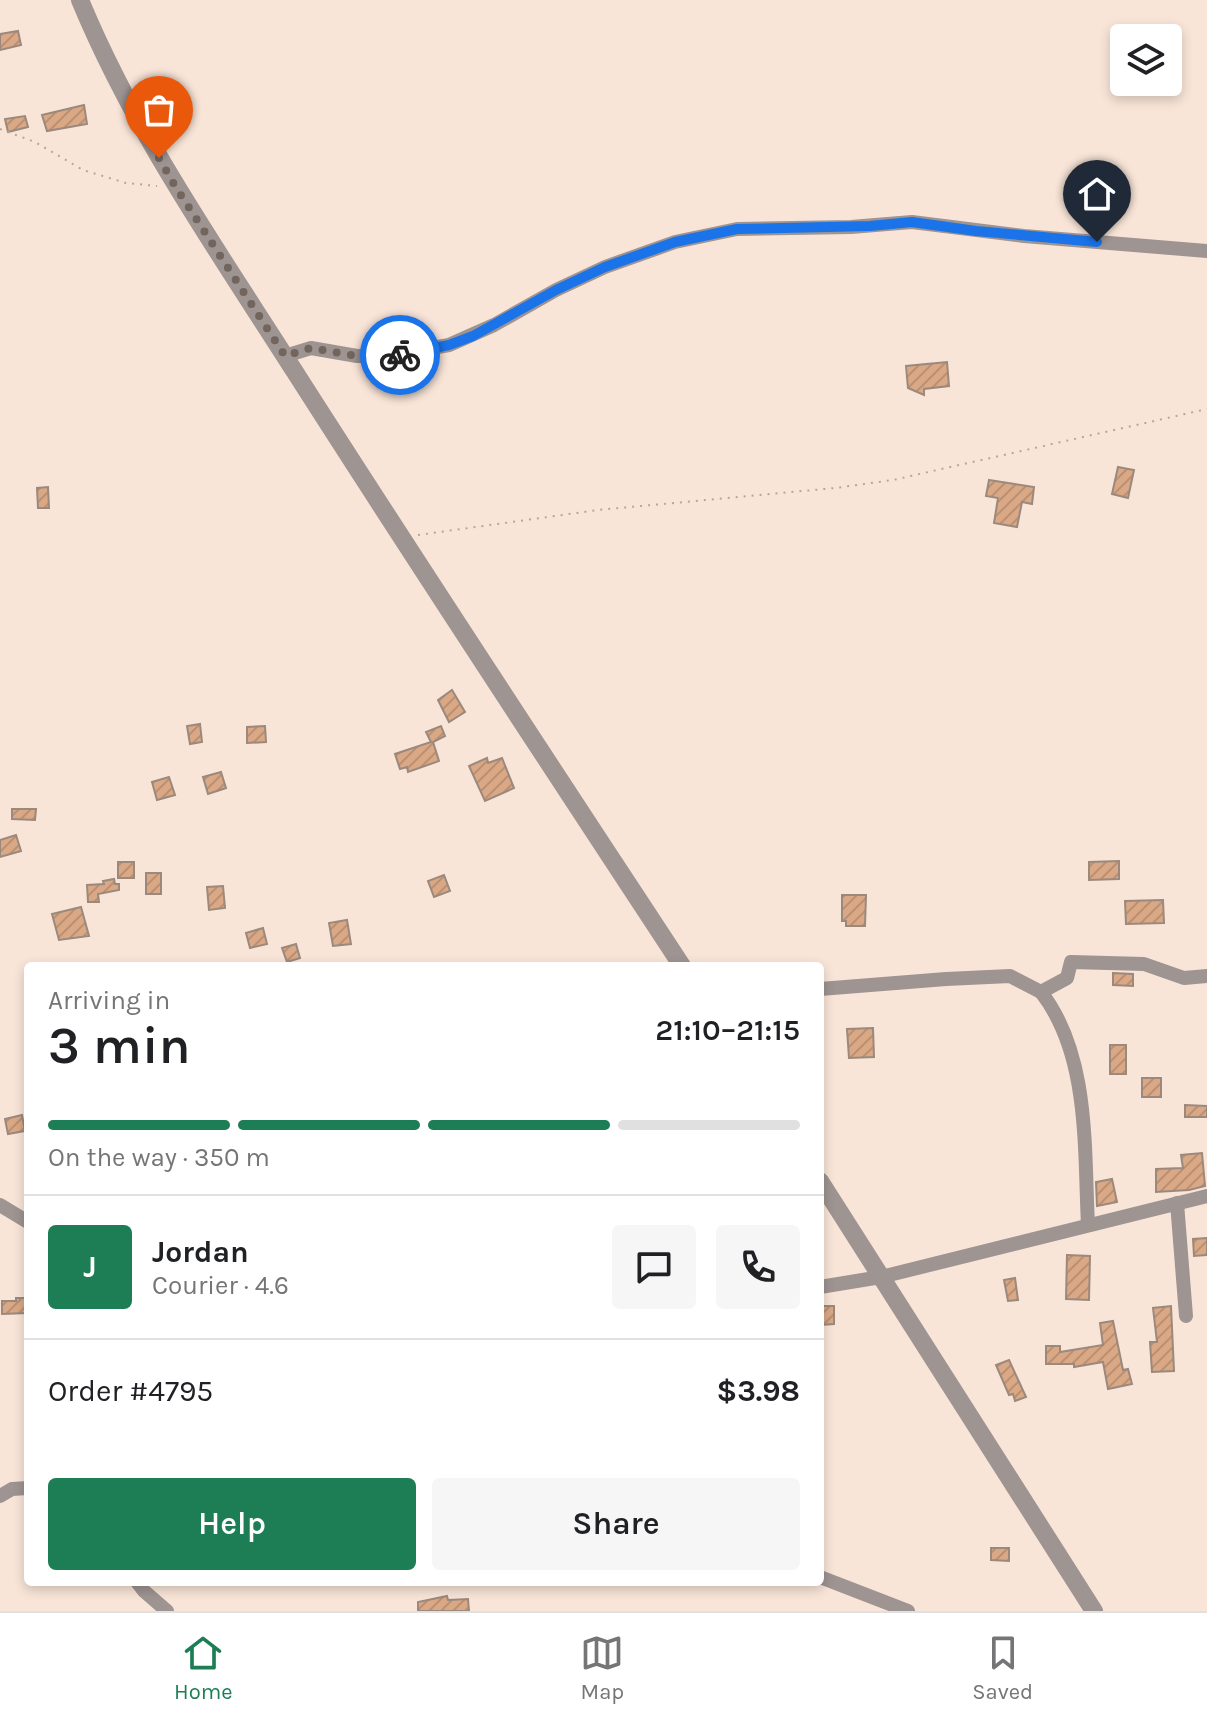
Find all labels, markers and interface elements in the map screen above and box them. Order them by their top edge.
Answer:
map controls [1110,24,1182,96]
button: layers [1110,24,1182,96]
pin [125,76,193,158]
icon: bag [137,88,181,132]
pin [1063,160,1131,242]
icon: home [1075,172,1119,216]
courier [360,315,440,395]
icon: bike [378,333,422,377]
text: Arriving in [48,985,170,1016]
text: 21:10–21:15 [655,1012,800,1048]
text: 3 min [48,1015,191,1076]
text: On the way · 350 m [48,1142,270,1173]
button: chat [612,1225,696,1309]
button: phone [716,1225,800,1309]
text: Jordan [152,1234,249,1270]
text: J [83,1249,97,1285]
text: Courier · 4.6 [152,1270,289,1301]
text: Order #4795 [48,1373,213,1409]
text: $3.98 [717,1373,800,1409]
button: Help [48,1478,416,1570]
button: Share [432,1478,800,1570]
tab: Home [174,1631,233,1705]
tab: Map [580,1631,624,1705]
tab: Saved [972,1631,1033,1705]

